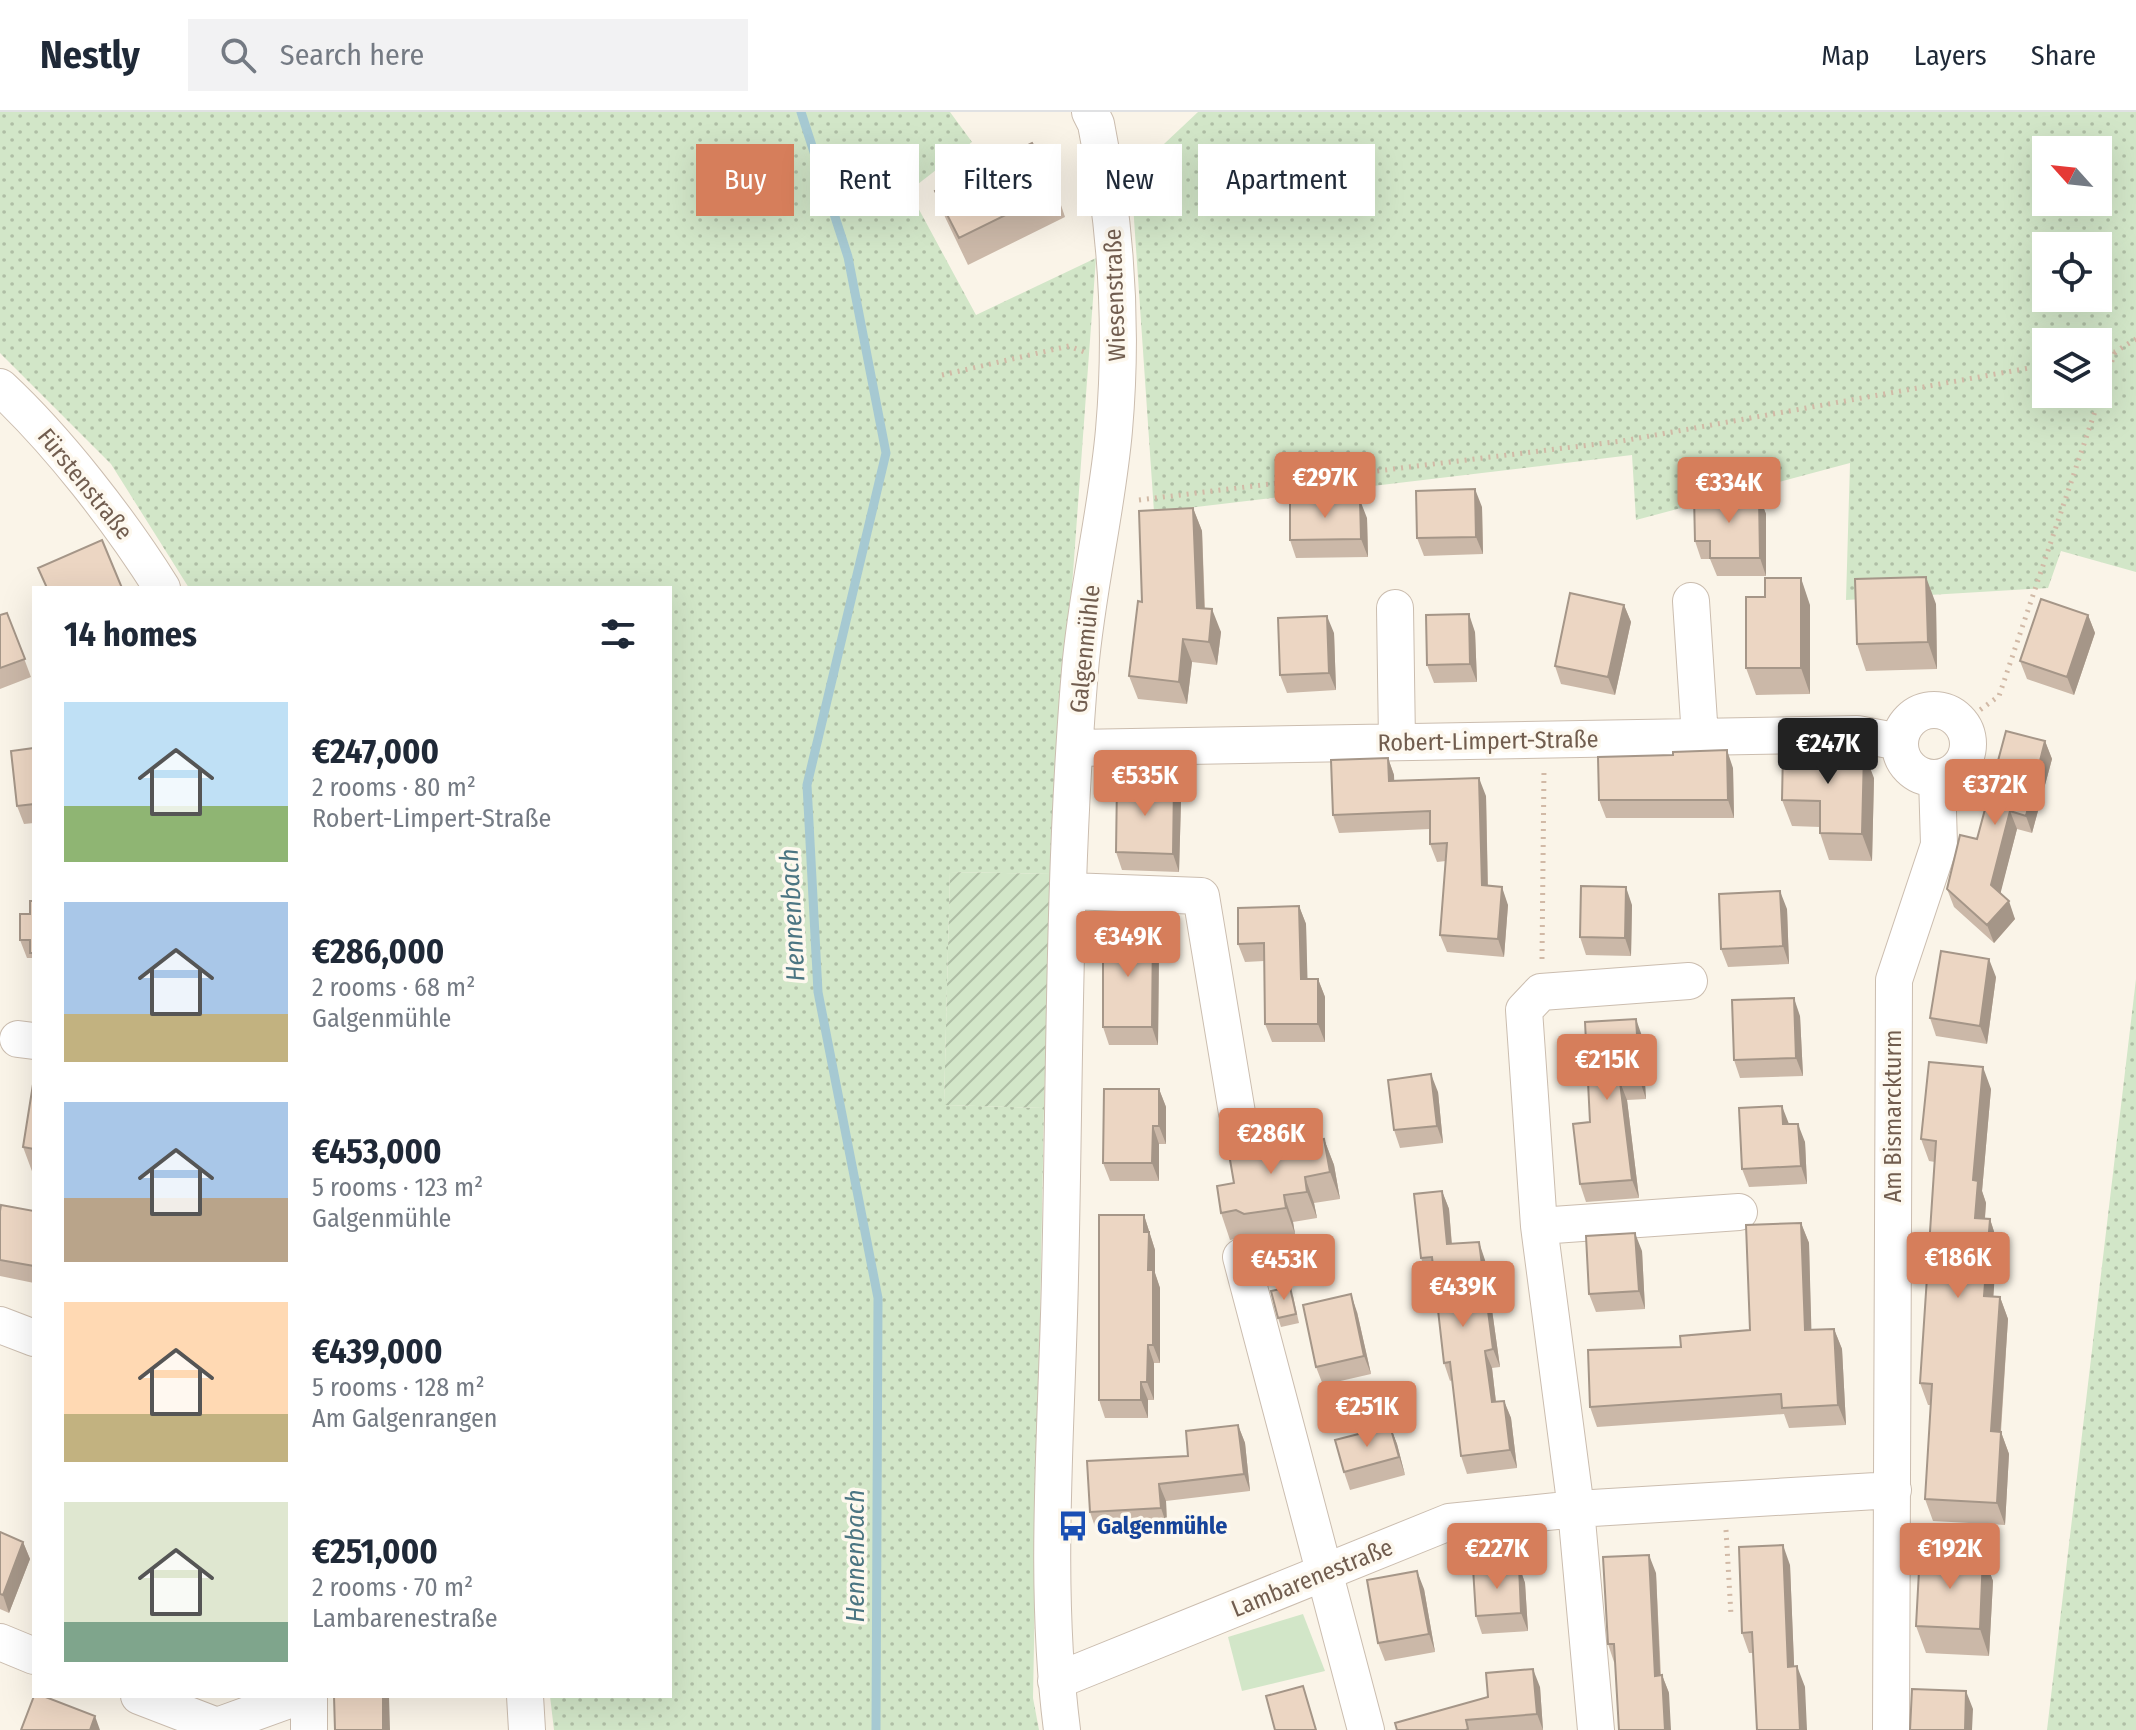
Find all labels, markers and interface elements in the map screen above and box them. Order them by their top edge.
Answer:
search box [188,19,748,91]
text: Nestly [40,32,140,78]
icon: search [216,33,260,77]
text: Search here [280,37,424,73]
text: Map [1821,39,1870,72]
text: Layers [1914,39,1987,72]
text: Share [2031,39,2096,72]
north arrow [2032,136,2112,216]
map controls [2032,136,2112,408]
chip: Buy [696,144,794,216]
chip: Rent [810,144,919,216]
chip: Filters [935,144,1061,216]
chip: New [1077,144,1182,216]
chip: Apartment [1198,144,1375,216]
street label: Wiesenstraße [1099,228,1131,362]
button: locate [2032,232,2112,312]
button: layers [2032,328,2112,408]
street label: Fürstenstraße [32,423,138,545]
pin: €297K [1269,452,1381,520]
pin: €334K [1673,457,1785,525]
text: €297K [1293,462,1357,493]
text: €334K [1696,467,1762,498]
street label: Galgenmühle [1064,584,1106,714]
icon: filters [596,612,640,656]
text: 14 homes [64,614,197,655]
pin: €247K [1772,718,1884,786]
street label: Robert-Limpert-Straße [1377,725,1599,757]
text: €247K [1796,728,1860,759]
text: €247,000 [312,731,439,772]
icon: home [128,734,224,830]
pin: €535K [1089,750,1201,818]
pin: €372K [1939,759,2051,827]
text: €535K [1112,760,1178,791]
text: €372K [1963,769,2027,800]
text: 2 rooms · 80 m² [312,772,476,803]
text: Robert-Limpert-Straße [312,803,551,834]
water label: Hennenbach [774,848,811,982]
pin: €349K [1072,911,1184,979]
text: €349K [1094,921,1162,952]
text: €286,000 [312,931,444,972]
icon: home [128,934,224,1030]
text: 2 rooms · 68 m² [312,972,475,1003]
text: Galgenmühle [312,1003,451,1034]
street label: Am Bismarckturm [1879,1030,1907,1202]
pin: €215K [1551,1034,1663,1102]
text: €215K [1575,1044,1639,1075]
pin: €286K [1215,1108,1327,1176]
text: €286K [1237,1118,1305,1149]
text: €453,000 [312,1131,442,1172]
icon: home [128,1134,224,1230]
text: 5 rooms · 123 m² [312,1172,483,1203]
text: Galgenmühle [312,1203,451,1234]
pin: €186K [1902,1232,2014,1300]
pin: €453K [1228,1234,1340,1302]
text: €186K [1925,1242,1991,1273]
text: €453K [1251,1244,1317,1275]
pin: €439K [1407,1261,1519,1329]
text: €439K [1430,1271,1496,1302]
text: €439,000 [312,1331,443,1372]
icon: home [128,1334,224,1430]
text: 5 rooms · 128 m² [312,1372,485,1403]
pin: €251K [1311,1381,1423,1449]
text: €251K [1335,1391,1399,1422]
text: Am Galgenrangen [312,1403,497,1434]
water label: Hennenbach [840,1489,871,1623]
bus stop icon: Galgenmühle [1056,1509,1090,1543]
place label: Galgenmühle [1097,1512,1228,1540]
pin: €227K [1441,1523,1553,1591]
pin: €192K [1894,1523,2006,1591]
text: €251,000 [312,1531,438,1572]
street label: Lambarenestraße [1227,1533,1397,1623]
text: €227K [1465,1533,1529,1564]
text: €192K [1918,1533,1982,1564]
icon: home [128,1534,224,1630]
text: 2 rooms · 70 m² [312,1572,473,1603]
text: Lambarenestraße [312,1603,498,1634]

